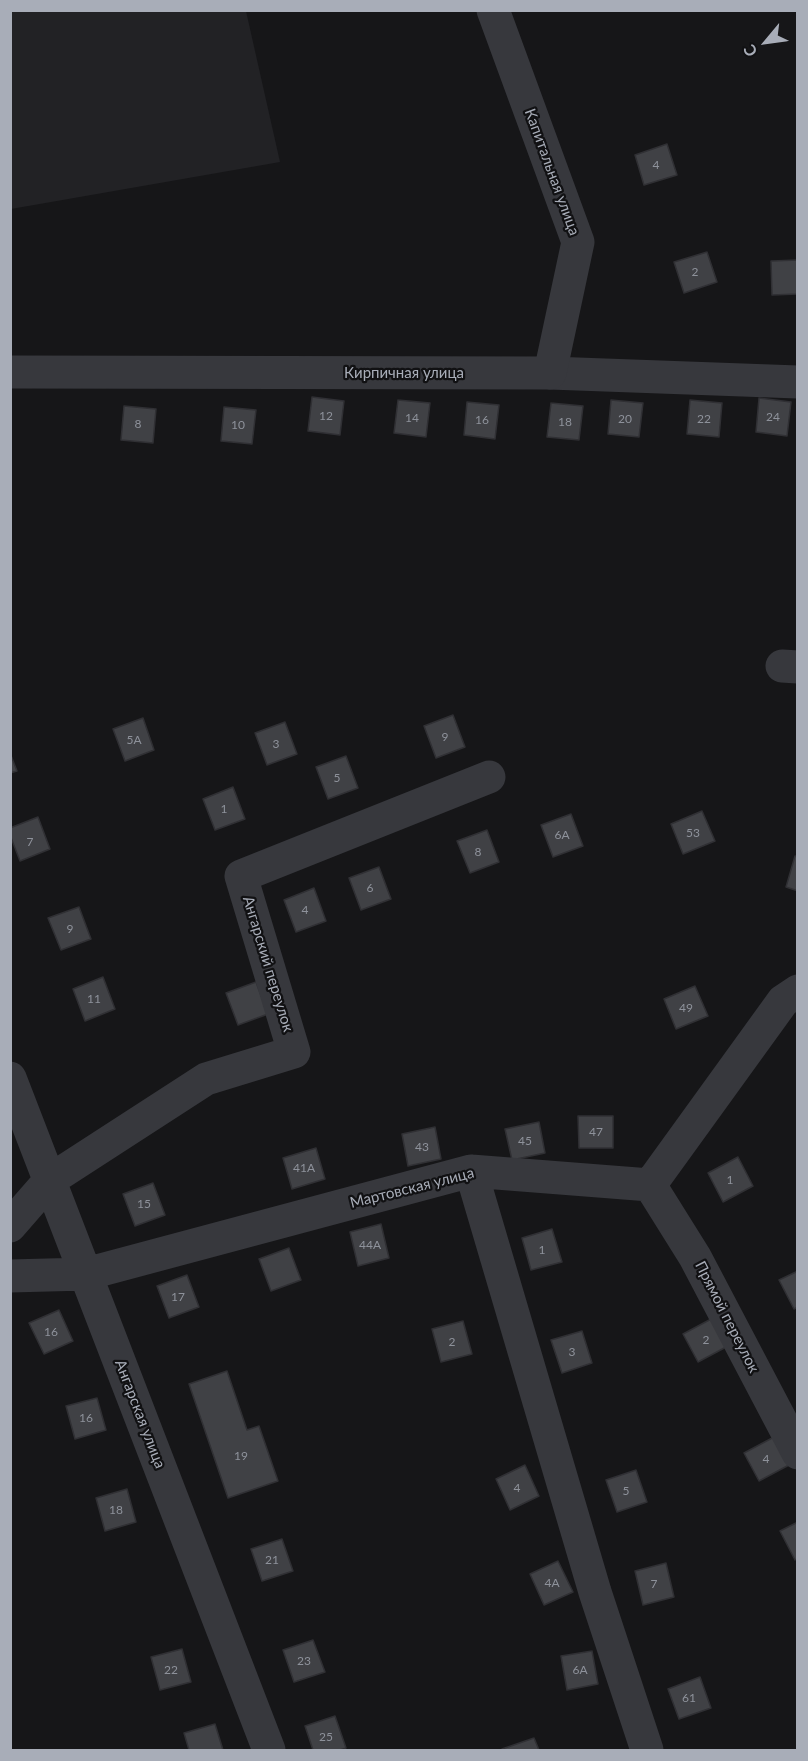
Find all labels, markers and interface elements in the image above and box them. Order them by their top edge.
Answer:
north arrow [736,12,796,72]
text: С [739,42,761,60]
street label: Капитальная улица [521,106,583,238]
house number: 4 [653,158,659,172]
house number: 2 [692,265,698,279]
street label: Кирпичная улица [344,364,464,382]
house number: 12 [319,409,333,423]
house number: 24 [766,410,780,424]
house number: 14 [405,411,419,425]
house number: 20 [618,412,632,426]
house number: 22 [697,412,711,426]
house number: 16 [475,413,489,427]
house number: 18 [558,415,572,429]
house number: 8 [135,417,141,431]
house number: 10 [231,418,245,432]
house number: 9 [442,730,448,744]
house number: 5А [126,733,142,747]
house number: 3 [273,737,279,751]
house number: 5 [334,771,340,785]
house number: 1 [221,802,227,816]
house number: 53 [686,826,700,840]
house number: 6А [554,828,570,842]
house number: 7 [27,835,33,849]
house number: 8 [475,845,481,859]
house number: 6 [367,881,373,895]
street label: Ангарский переулок [239,894,297,1034]
house number: 4 [302,903,308,917]
house number: 9 [67,922,73,936]
house number: 11 [87,992,101,1006]
house number: 49 [679,1001,693,1015]
house number: 47 [589,1125,603,1139]
house number: 45 [518,1134,532,1148]
house number: 43 [415,1140,429,1154]
house number: 41А [293,1161,315,1175]
street label: Мартовская улица [348,1164,476,1212]
house number: 1 [727,1173,733,1187]
house number: 15 [137,1197,151,1211]
house number: 44А [359,1238,381,1252]
house number: 1 [539,1243,545,1257]
street label: Прямой переулок [691,1258,763,1376]
house number: 17 [171,1290,185,1304]
house number: 16 [44,1325,58,1339]
house number: 2 [703,1333,709,1347]
house number: 2 [449,1335,455,1349]
house number: 3 [569,1345,575,1359]
street label: Ангарская улица [111,1357,169,1471]
house number: 16 [79,1411,93,1425]
house number: 19 [234,1449,248,1463]
house number: 4 [763,1452,769,1466]
house number: 4 [514,1481,520,1495]
house number: 5 [623,1484,629,1498]
house number: 18 [109,1503,123,1517]
house number: 21 [265,1553,279,1567]
house number: 4А [544,1576,560,1590]
house number: 7 [651,1577,657,1591]
house number: 23 [297,1654,311,1668]
house number: 22 [164,1663,178,1677]
house number: 6А [572,1663,588,1677]
house number: 61 [682,1691,696,1705]
house number: 25 [319,1730,333,1744]

